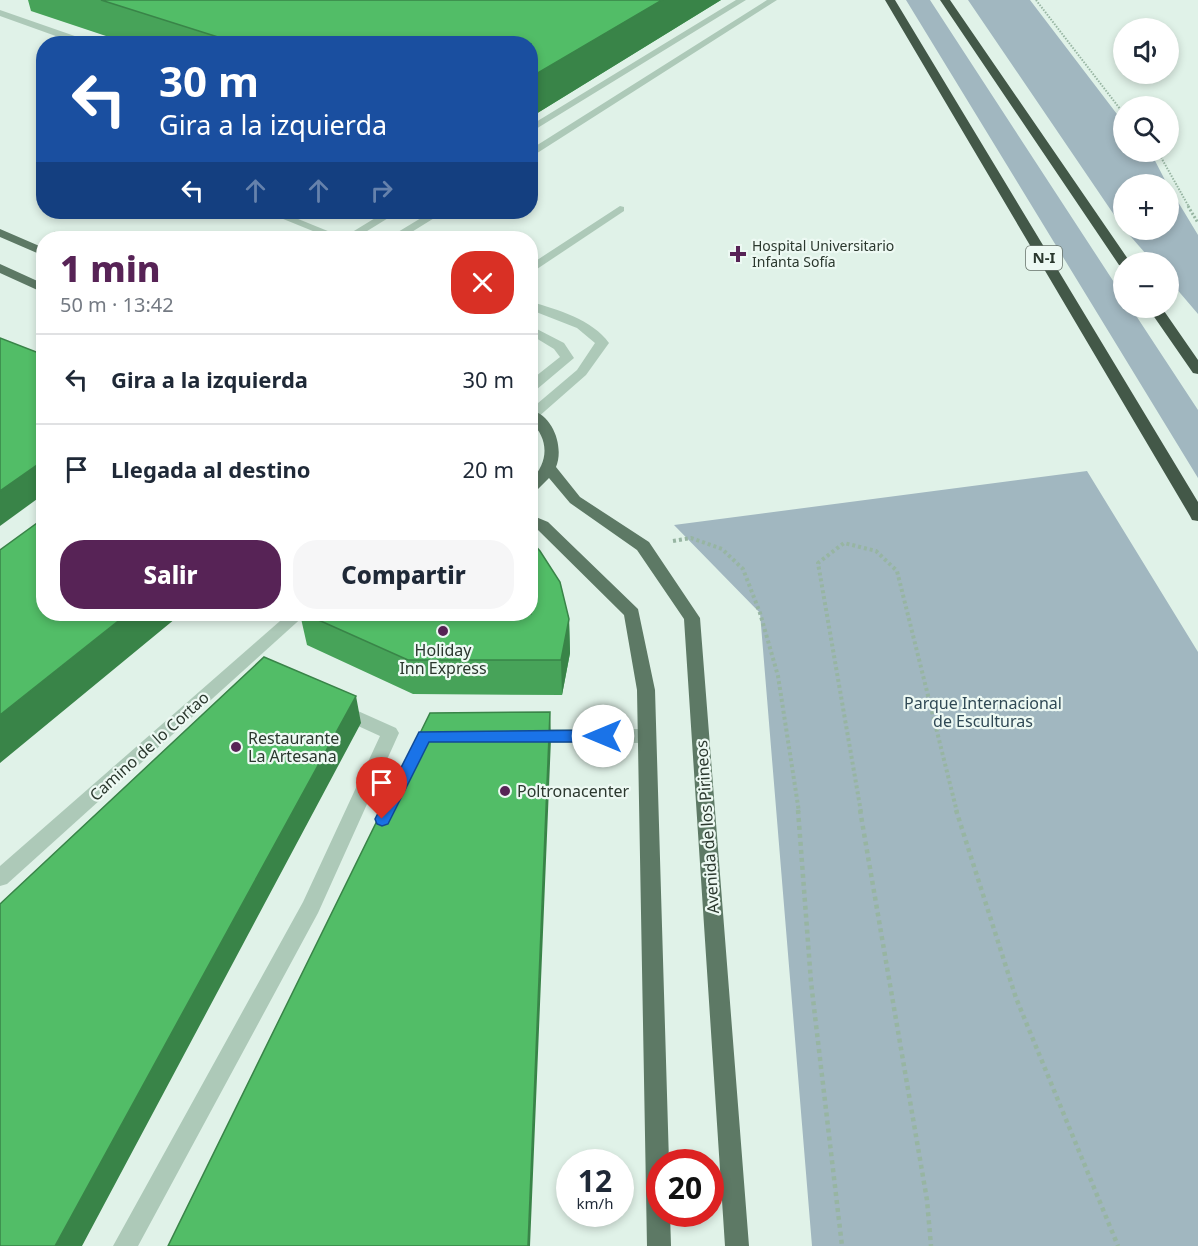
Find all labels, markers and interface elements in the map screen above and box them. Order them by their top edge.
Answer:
map controls [1113,18,1179,318]
button: sound [1113,18,1179,84]
text: 30 m [159,52,259,109]
icon: left [60,60,138,138]
button: search [1113,96,1179,162]
text: Gira a la izquierda [159,106,387,143]
icon: left [176,174,209,207]
icon: ahead [239,174,272,207]
icon: ahead [302,174,335,207]
icon: right [365,174,398,207]
button: + [1113,174,1179,240]
place label: Hospital Universitario Infanta Sofía [752,236,894,271]
text: 1 min [60,244,161,293]
marker: Hospital Universitario Infanta Sofía [729,245,747,263]
road number: N-I [1026,246,1062,270]
button: close [451,251,514,314]
button: − [1113,252,1179,318]
text: 50 m · 13:42 [60,291,174,318]
icon: left [60,363,93,396]
text: Gira a la izquierda [111,364,308,394]
text: 30 m [463,364,514,394]
icon: arrive [60,453,93,486]
text: Llegada al destino [111,454,311,484]
text: 20 m [463,454,514,484]
button: Salir [60,540,281,609]
button: Compartir [293,540,514,609]
marker: Holiday Inn Express [436,624,450,638]
place label: Holiday Inn Express [399,639,487,679]
street label: Camino de lo Cortao [85,686,213,806]
park label: Parque Internacional de Esculturas [904,692,1062,732]
position arrow [571,704,635,768]
place label: Restaurante La Artesana [248,727,339,767]
marker: Restaurante La Artesana [229,740,243,754]
street label: Avenida de los Pirineos [690,740,724,914]
pin [356,757,407,819]
icon: arrive [365,766,398,799]
place label: Poltronacenter [517,780,629,802]
marker: Poltronacenter [498,784,512,798]
speed limit sign: 20 [646,1149,724,1227]
text: 12 [578,1160,612,1201]
text: km/h [577,1193,613,1213]

